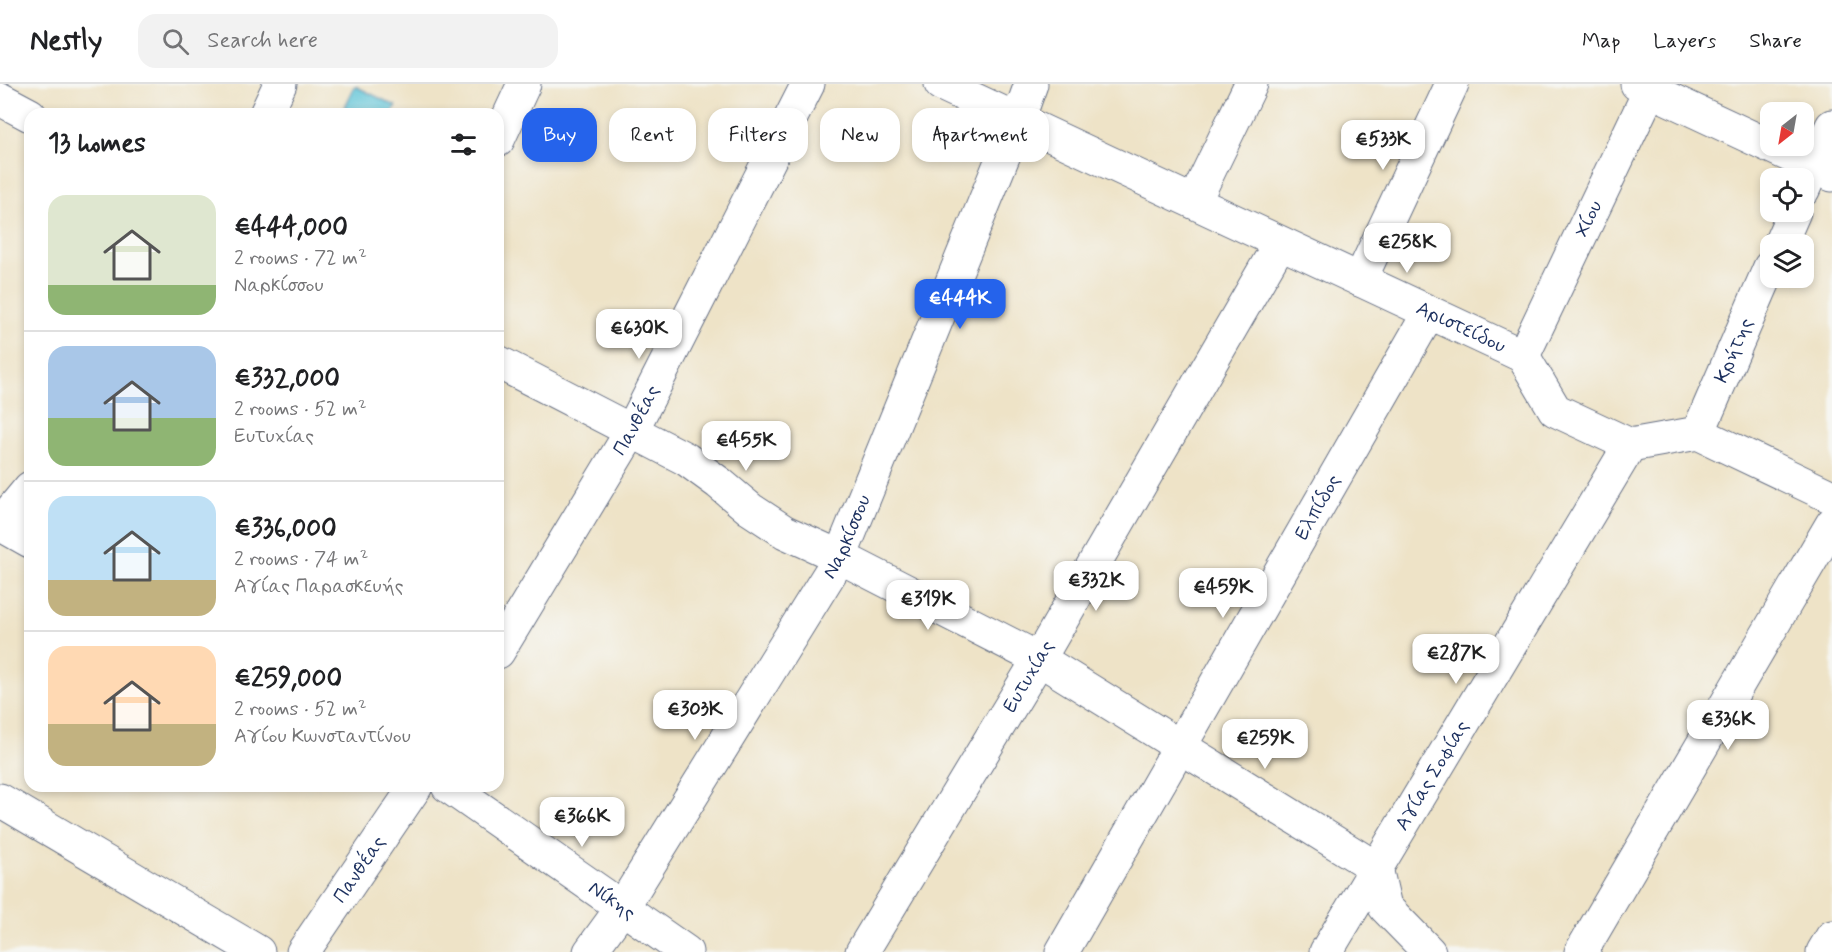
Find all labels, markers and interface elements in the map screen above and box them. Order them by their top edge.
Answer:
search box [138,14,558,68]
text: Nestly [30,23,102,60]
icon: search [159,25,192,58]
text: Search here [207,27,318,55]
text: Map [1582,27,1620,55]
text: Layers [1653,27,1716,55]
text: Share [1749,27,1802,55]
north arrow [1760,102,1814,156]
map controls [1760,102,1814,288]
chip: Buy [522,108,597,162]
chip: Rent [609,108,696,162]
chip: Filters [708,108,808,162]
chip: New [820,108,900,162]
chip: Apartment [912,108,1049,162]
pin: €533K [1341,120,1425,171]
text: €533K [1355,126,1411,153]
text: 13 homes [48,127,146,161]
icon: filters [447,128,480,161]
button: locate [1760,168,1814,222]
street label: Χίου [1568,196,1609,242]
text: €444,000 [234,211,348,245]
icon: home [96,219,168,291]
pin: €258K [1365,223,1449,274]
text: €258K [1378,229,1436,256]
button: layers [1760,234,1814,288]
text: 2 rooms · 72 m² [234,245,367,272]
text: Ναρκίσσου [234,272,324,299]
pin: €444K [918,279,1002,330]
text: €444K [929,285,991,312]
street label: Αριστείδου [1412,295,1510,360]
pin: €630K [597,309,681,360]
street label: Κρήτης [1708,313,1760,387]
text: €630K [610,315,668,342]
text: €332,000 [234,362,340,396]
icon: home [96,370,168,442]
street label: Πανθέας [606,380,666,461]
text: 2 rooms · 52 m² [234,396,367,423]
pin: €455K [704,421,788,472]
text: Ευτυχίας [234,423,314,450]
text: €455K [716,427,776,454]
street label: Ελπίδος [1288,469,1347,545]
street label: Ναρκίσσου [816,491,877,584]
text: €336,000 [234,512,337,546]
icon: home [96,520,168,592]
text: 2 rooms · 74 m² [234,546,368,573]
pin: €332K [1054,561,1138,612]
text: €332K [1068,567,1124,594]
pin: €459K [1181,568,1265,619]
text: Αγίας Παρασκευής [234,573,403,600]
text: €459K [1193,574,1253,601]
pin: €319K [886,580,970,631]
text: €319K [900,586,956,613]
pin: €287K [1414,634,1498,685]
street label: Ευτυχίας [996,635,1061,718]
text: €287K [1426,640,1486,667]
text: €259,000 [234,662,342,696]
icon: home [96,670,168,742]
pin: €303K [653,690,737,741]
text: 2 rooms · 52 m² [234,696,367,723]
text: €303K [667,696,723,723]
pin: €336K [1686,700,1770,751]
text: €336K [1701,706,1755,733]
street label: Αγίας Σοφίας [1388,715,1476,835]
pin: €259K [1223,719,1307,770]
text: Αγίου Κωνσταντίνου [234,723,411,750]
text: €259K [1236,725,1294,752]
pin: €366K [540,797,624,848]
text: €366K [554,803,610,830]
street label: Πανθέας [327,830,392,908]
street label: Νίκης [583,875,641,926]

